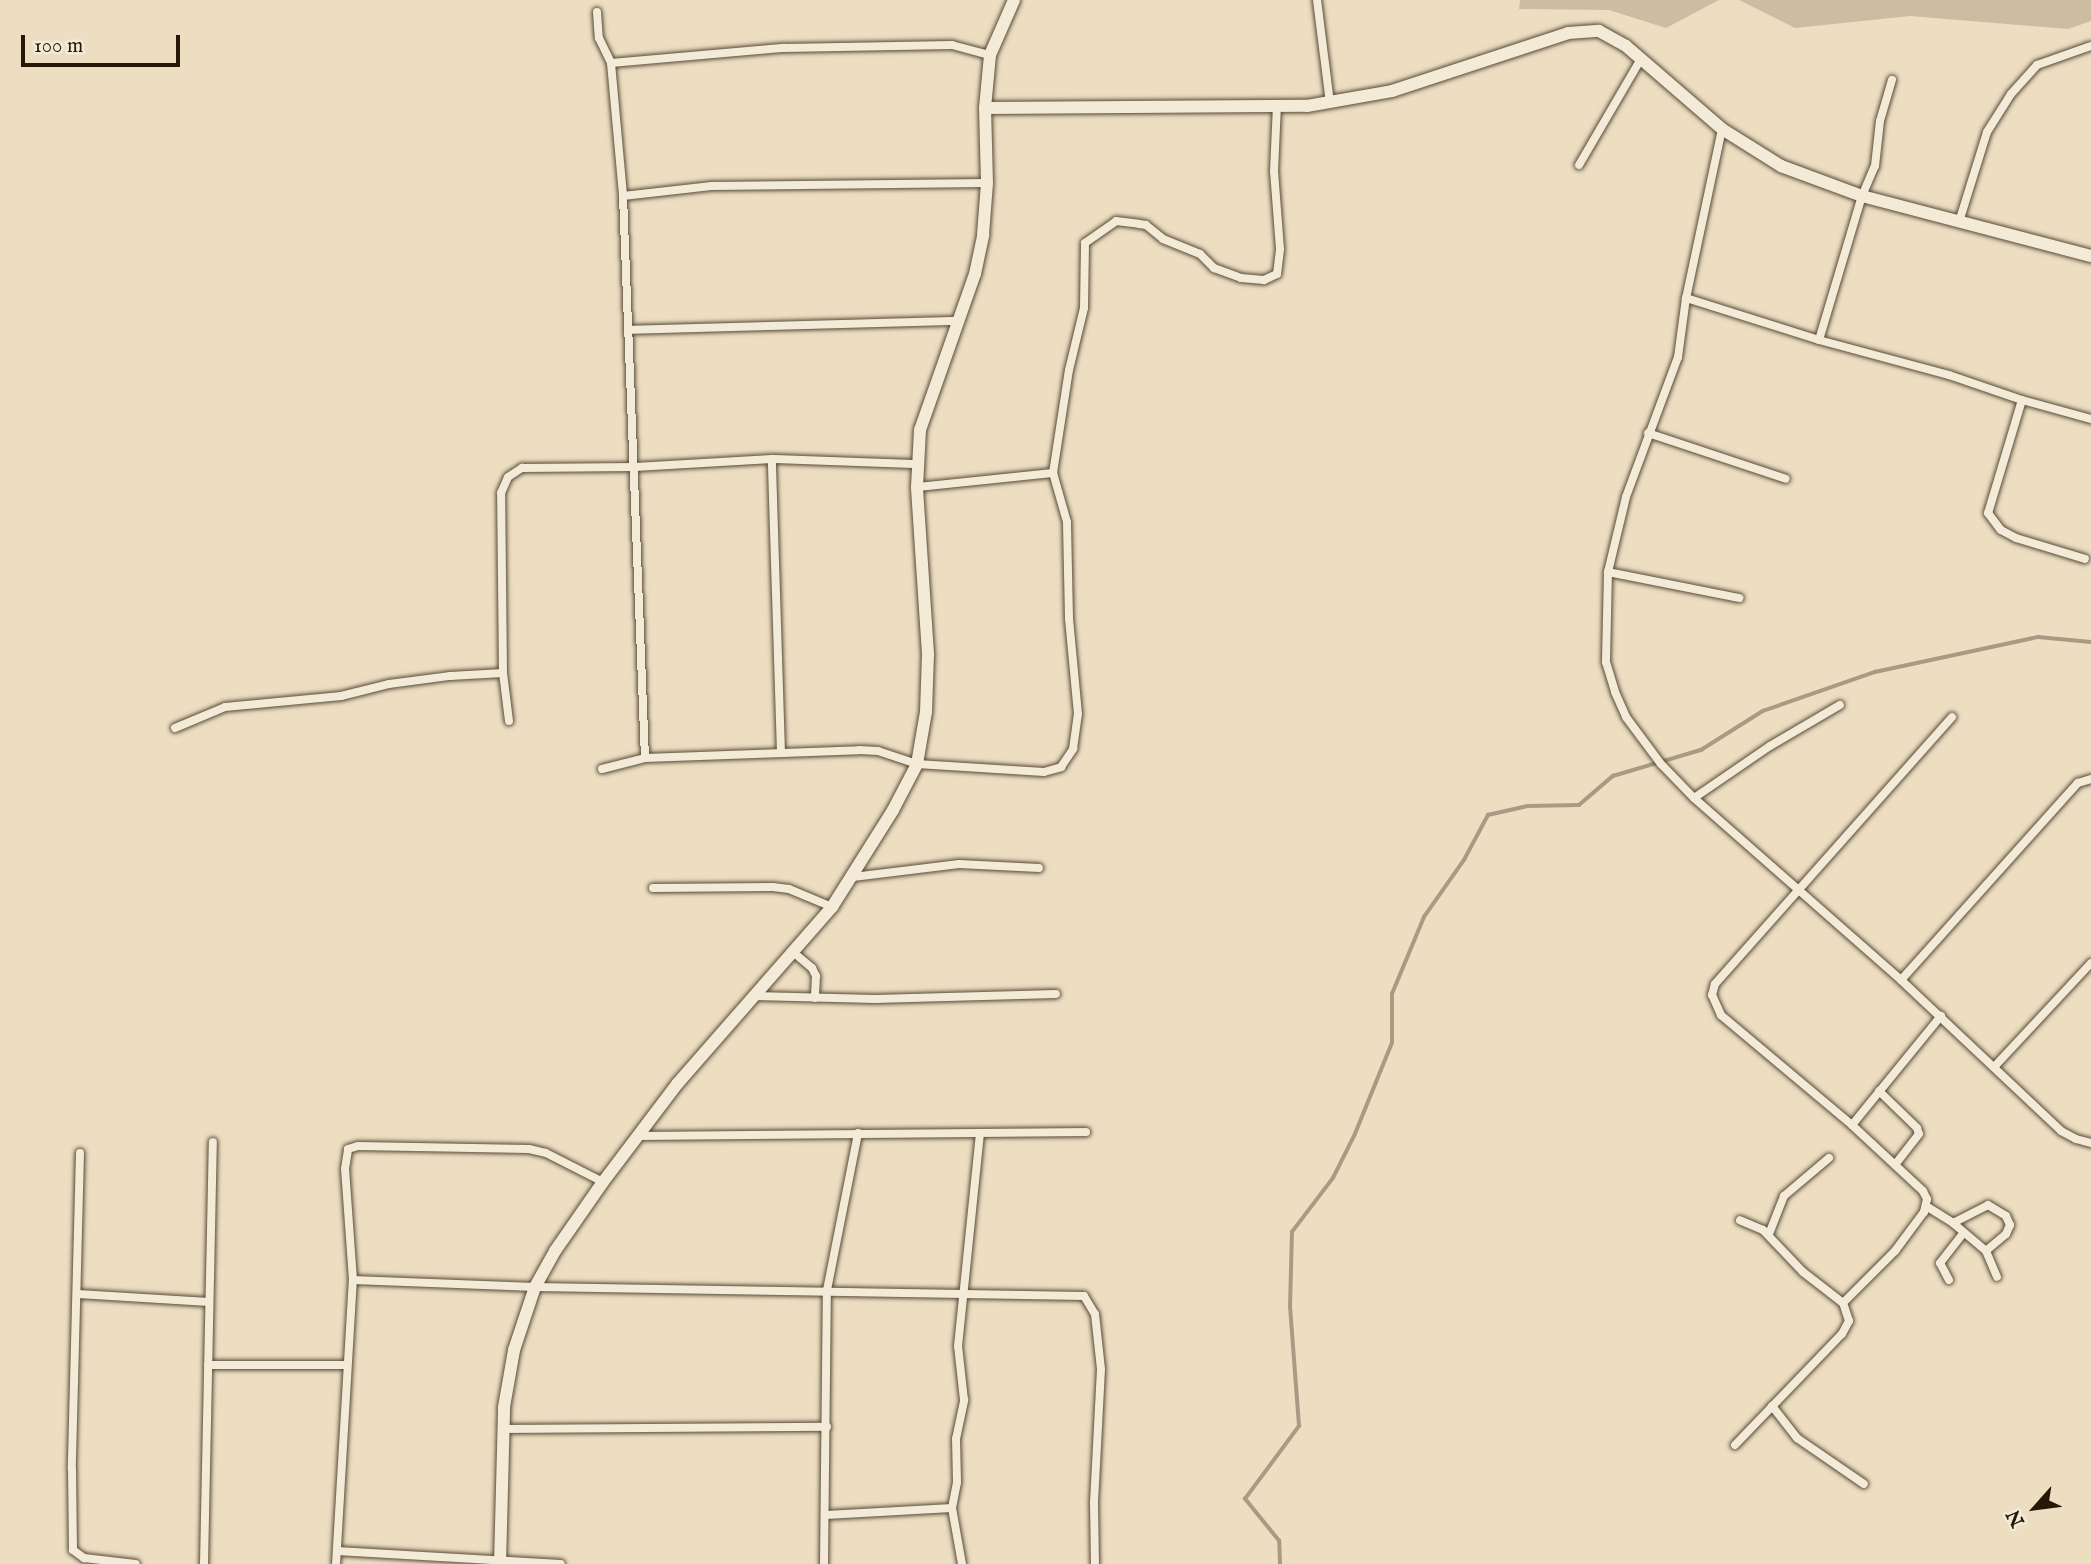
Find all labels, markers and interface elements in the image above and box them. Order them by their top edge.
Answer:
scale bar [24,21,184,65]
text: 100 m [34,33,83,60]
north arrow [2000,1473,2070,1543]
text: N [2002,1505,2031,1531]

